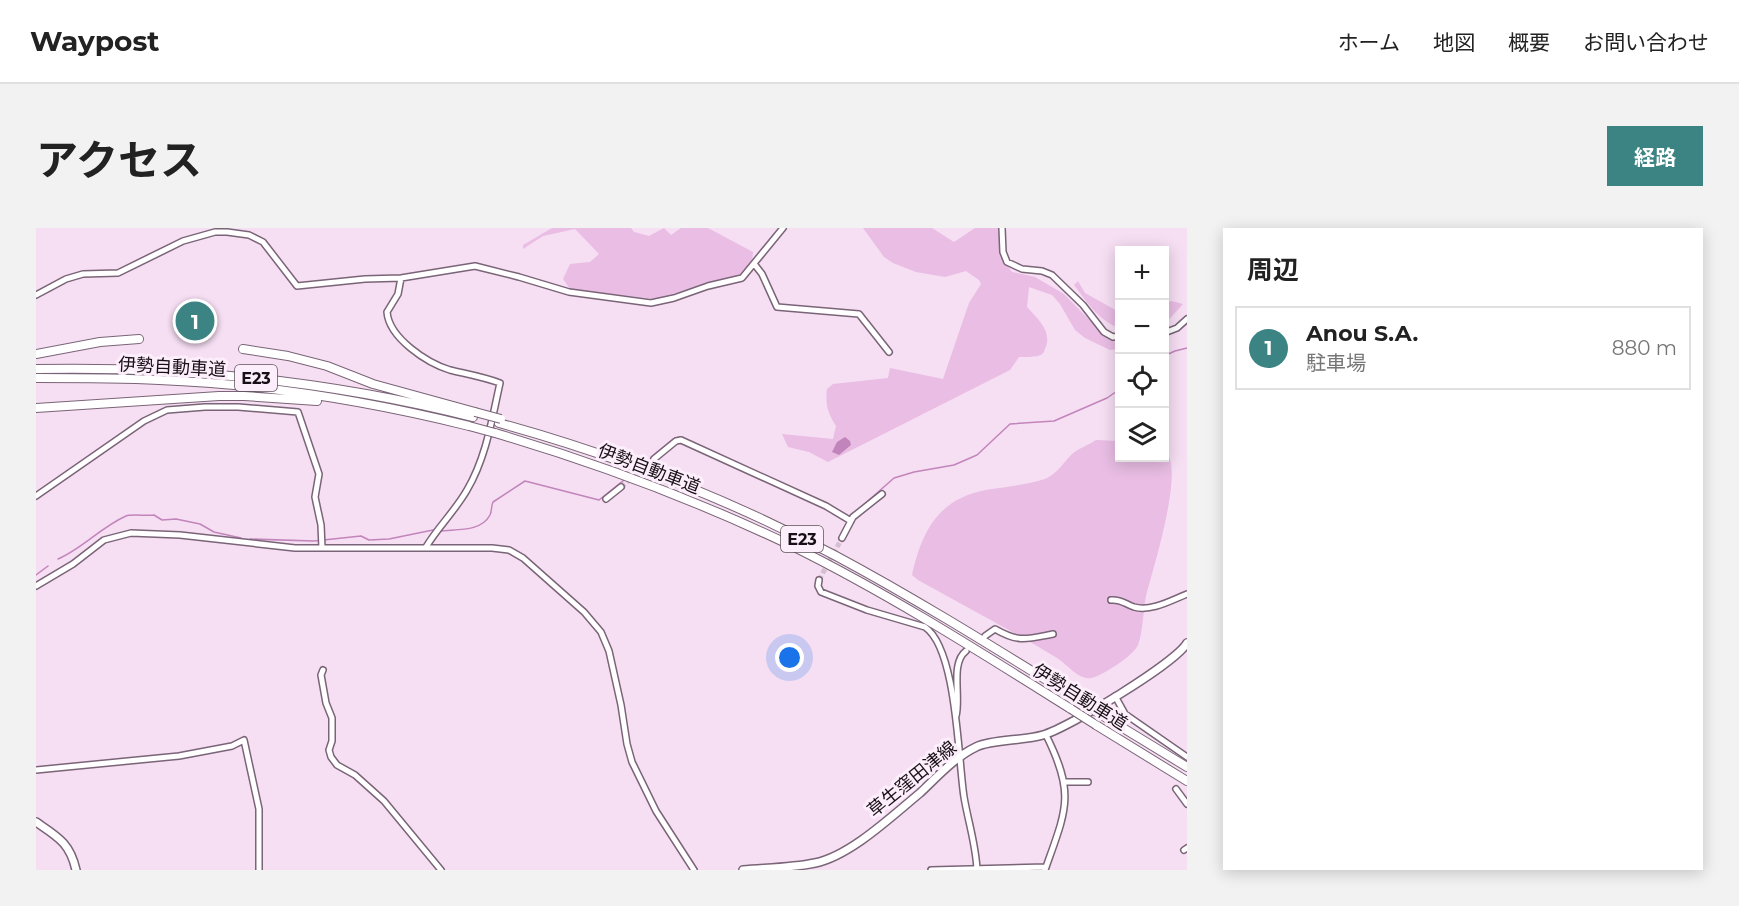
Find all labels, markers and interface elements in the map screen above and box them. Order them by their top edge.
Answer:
text: Waypost [30,24,160,58]
text: ホーム [1338,30,1400,55]
text: 地図 [1433,30,1475,55]
text: 概要 [1508,30,1550,55]
text: お問い合わせ [1583,30,1709,55]
button: 経路 [1607,126,1703,186]
text: アクセス [36,134,202,186]
map controls [1115,246,1169,462]
button: + [1115,246,1169,300]
text: 周辺 [1247,254,1299,286]
pin: 1 [176,298,214,344]
button: − [1115,300,1169,354]
text: Anou S.A. [1306,320,1418,347]
text: 1 [1265,336,1272,360]
text: 880 m [1612,336,1677,360]
text: 駐車場 [1306,351,1366,375]
street label: 伊勢自動車道 [117,353,227,381]
button: locate [1115,354,1169,408]
road number: E23 [235,365,277,391]
button: layers [1115,408,1169,462]
street label: 伊勢自動車道 [595,439,703,499]
road number: E23 [781,526,823,552]
your location [775,643,804,672]
street label: 伊勢自動車道 [1028,659,1132,735]
street label: 草生窪田津線 [863,736,961,822]

